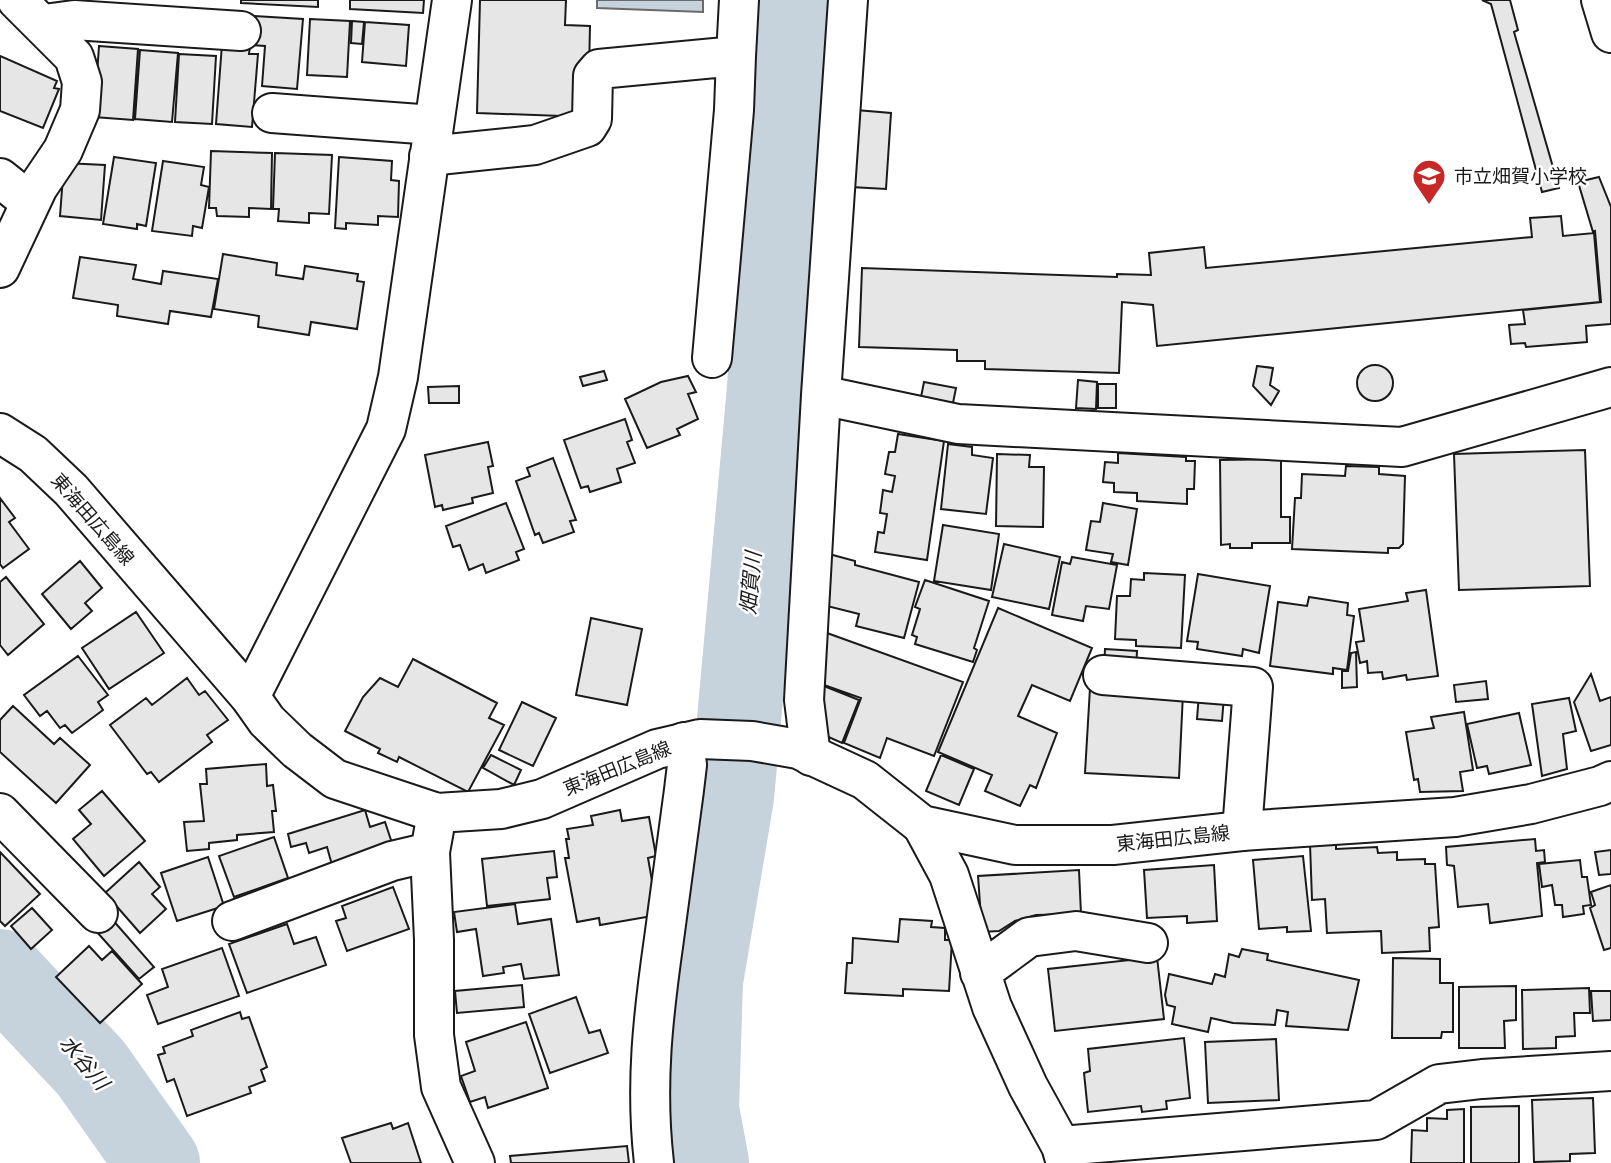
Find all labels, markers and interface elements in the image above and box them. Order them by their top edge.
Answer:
school or university icon: 市立畑賀小学校 [1410,157,1448,206]
place label: 市立畑賀小学校 [1454,165,1587,187]
street label: 東海田広島線 [47,469,139,569]
water label: 畑賀川 [735,548,766,615]
street label: 東海田広島線 [560,736,674,800]
street label: 東海田広島線 [1115,821,1231,855]
water label: 水谷川 [55,1031,115,1096]

